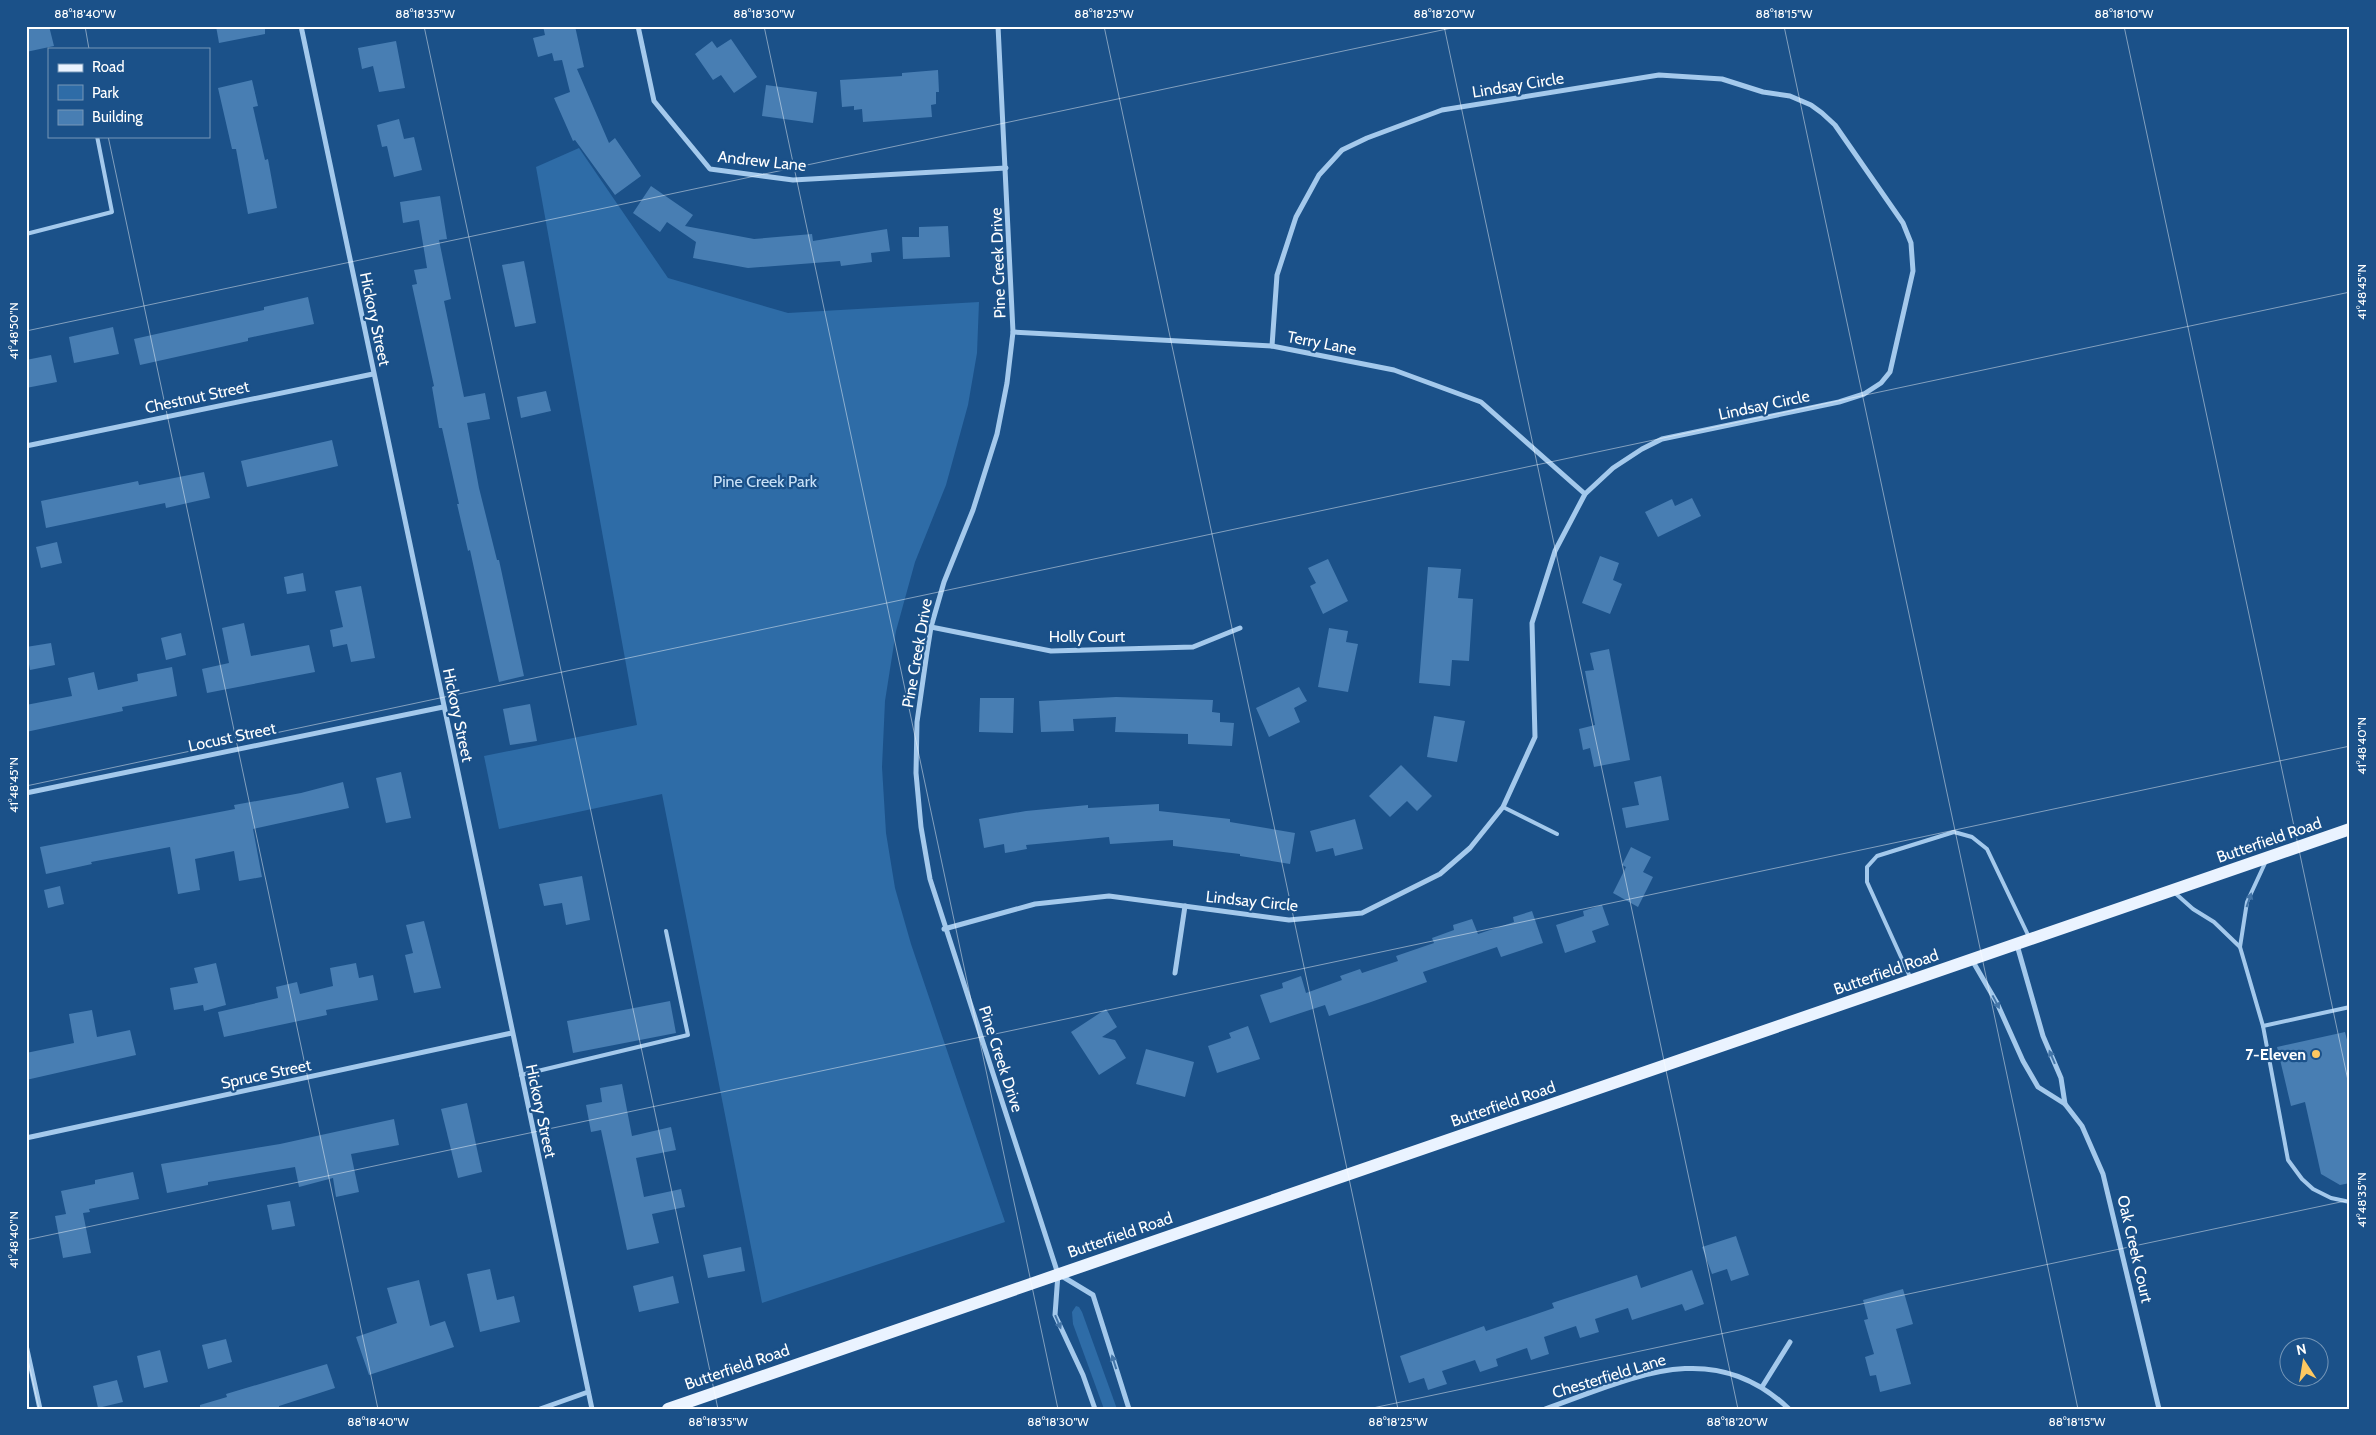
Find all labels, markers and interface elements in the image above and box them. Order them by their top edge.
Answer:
text: 88°18'40"W [54,6,116,21]
text: 88°18'35"W [395,6,455,21]
text: 88°18'30"W [733,6,795,21]
text: 88°18'25"W [1074,6,1134,21]
text: 88°18'20"W [1413,6,1475,21]
text: 88°18'15"W [1756,6,1813,21]
text: 88°18'10"W [2095,6,2154,21]
legend [48,48,210,138]
text: Road [92,58,125,76]
street label: Lindsay Circle [1471,68,1565,102]
text: Park [92,84,119,102]
text: Building [92,108,143,126]
street label: Andrew Lane [717,147,807,175]
street label: Pine Creek Drive [987,207,1009,319]
text: 41°48'45"N [2354,264,2369,320]
street label: Hickory Street [356,270,394,368]
text: 41°48'50"N [6,302,21,360]
street label: Terry Lane [1286,327,1358,359]
street label: Chestnut Street [143,377,251,417]
street label: Lindsay Circle [1717,386,1811,424]
park label: Pine Creek Park [713,472,818,491]
street label: Pine Creek Drive [898,597,936,709]
street label: Holly Court [1049,627,1126,646]
street label: Hickory Street [439,666,477,764]
text: 41°48'40"N [2354,717,2369,775]
street label: Locust Street [186,718,278,756]
text: 41°48'45"N [6,757,21,813]
street label: Butterfield Road [2214,813,2324,867]
street label: Lindsay Circle [1205,887,1299,915]
one-way arrow [2246,893,2253,908]
street label: Butterfield Road [1831,945,1941,999]
one-way arrow [1992,995,2000,1009]
street label: Pine Creek Drive [975,1003,1027,1115]
place label: 7-Eleven [2245,1045,2306,1064]
marker: 7-Eleven [2310,1048,2322,1060]
one-way arrow [2048,1050,2056,1064]
street label: Spruce Street [219,1055,313,1093]
street label: Hickory Street [522,1062,560,1160]
street label: Butterfield Road [1448,1077,1558,1131]
text: 41°48'35"N [2354,1172,2369,1228]
street label: Oak Creek Court [2113,1193,2157,1305]
street label: Butterfield Road [1065,1208,1175,1262]
text: 41°48'40"N [6,1211,21,1269]
one-way arrow [1055,1315,1063,1329]
north arrow [2278,1338,2328,1388]
text: N [2295,1339,2308,1359]
street label: Butterfield Road [682,1340,792,1394]
street label: Chesterfield Lane [1550,1350,1668,1402]
one-way arrow [1110,1355,1118,1370]
text: 88°18'40"W [347,1414,409,1429]
text: 88°18'35"W [688,1414,748,1429]
text: 88°18'30"W [1027,1414,1089,1429]
text: 88°18'25"W [1368,1414,1428,1429]
text: 88°18'20"W [1706,1414,1768,1429]
text: 88°18'15"W [2049,1414,2106,1429]

